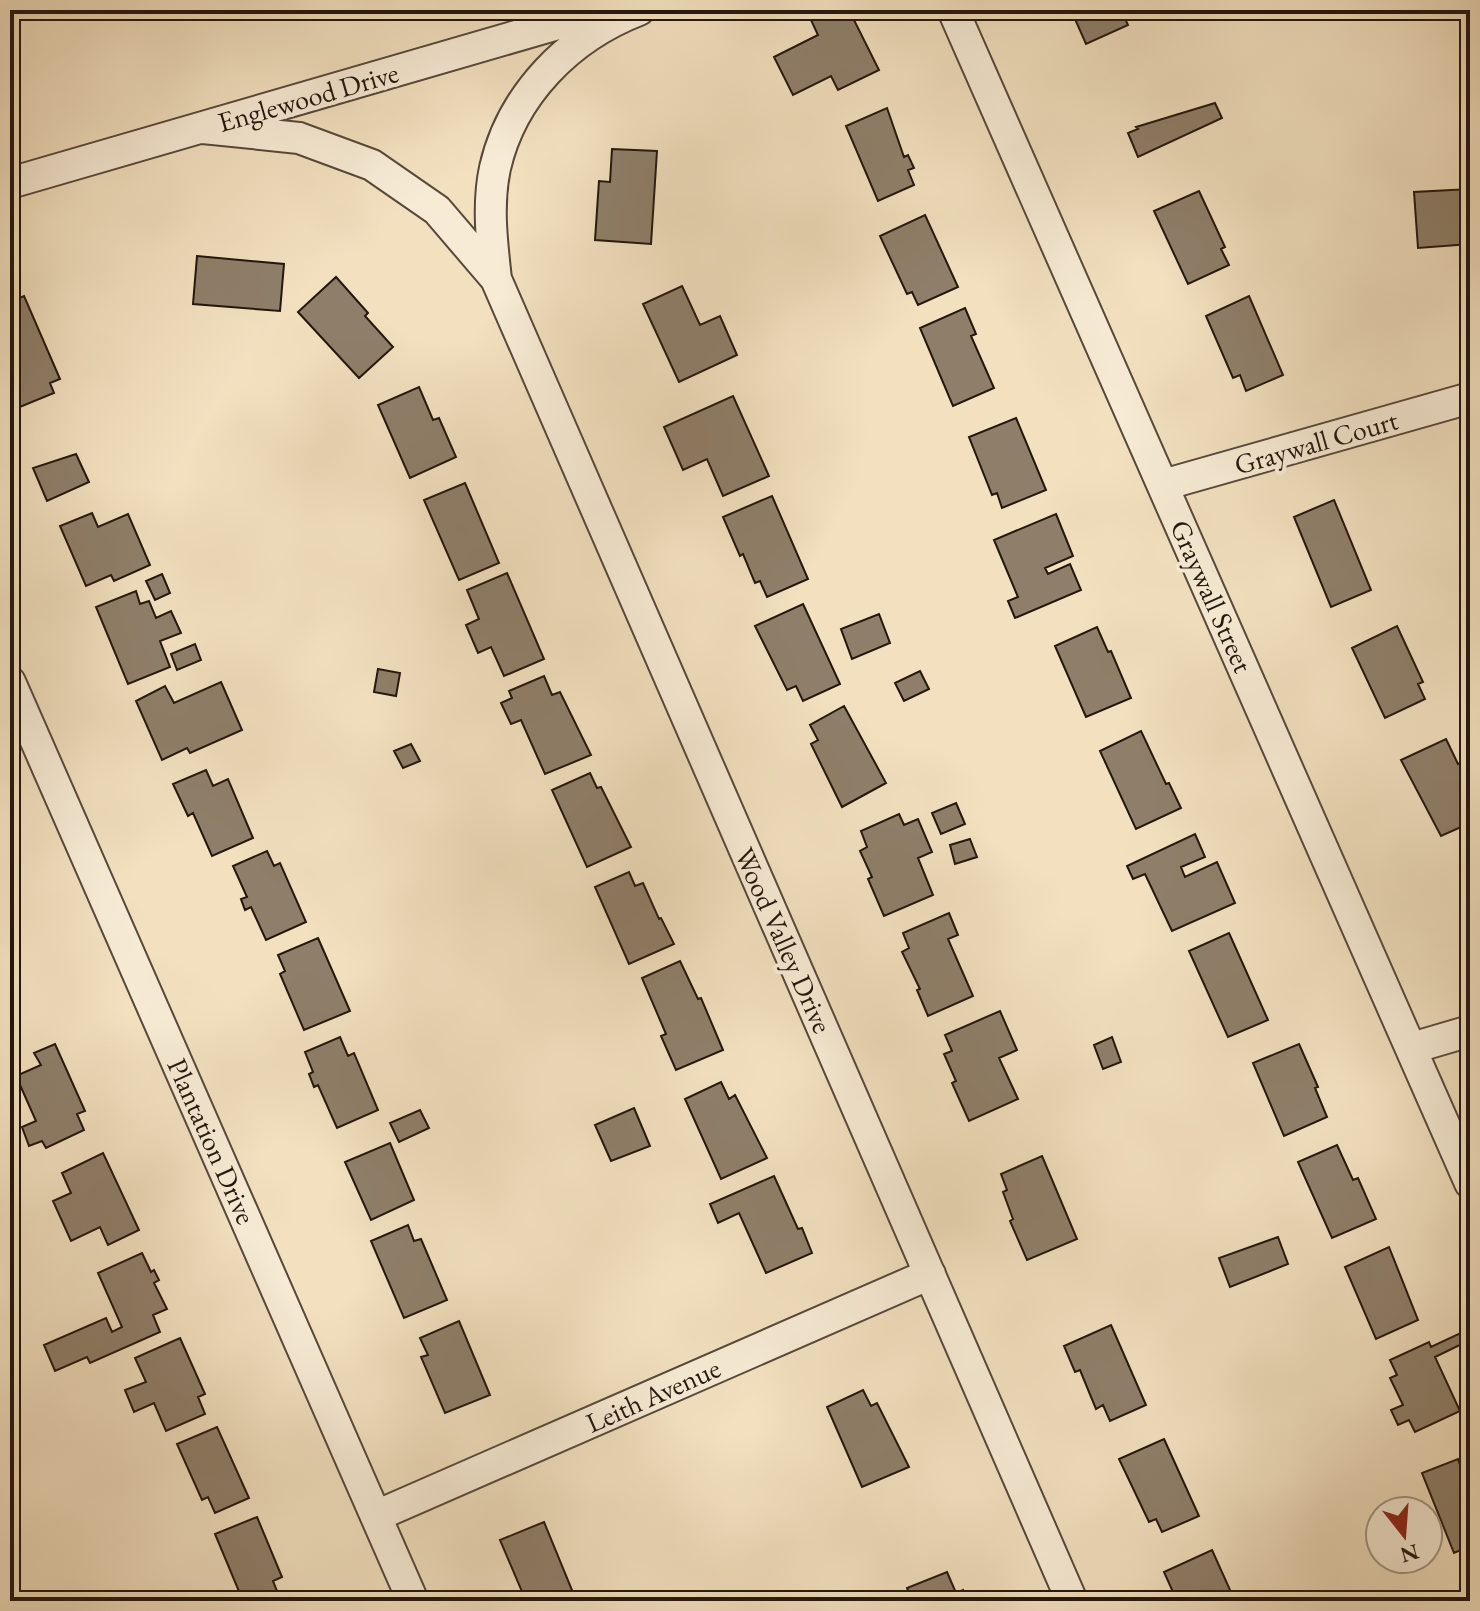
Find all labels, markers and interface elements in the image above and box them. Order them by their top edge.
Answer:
street label: Englewood Drive [214,54,403,140]
street label: Graywall Court [1230,401,1402,483]
street label: Graywall Street [1162,514,1262,678]
street label: Wood Valley Drive [727,842,841,1039]
street label: Plantation Drive [159,1052,265,1230]
street label: Leith Avenue [580,1349,726,1441]
north arrow [1364,1495,1444,1575]
text: N [1397,1537,1422,1570]

